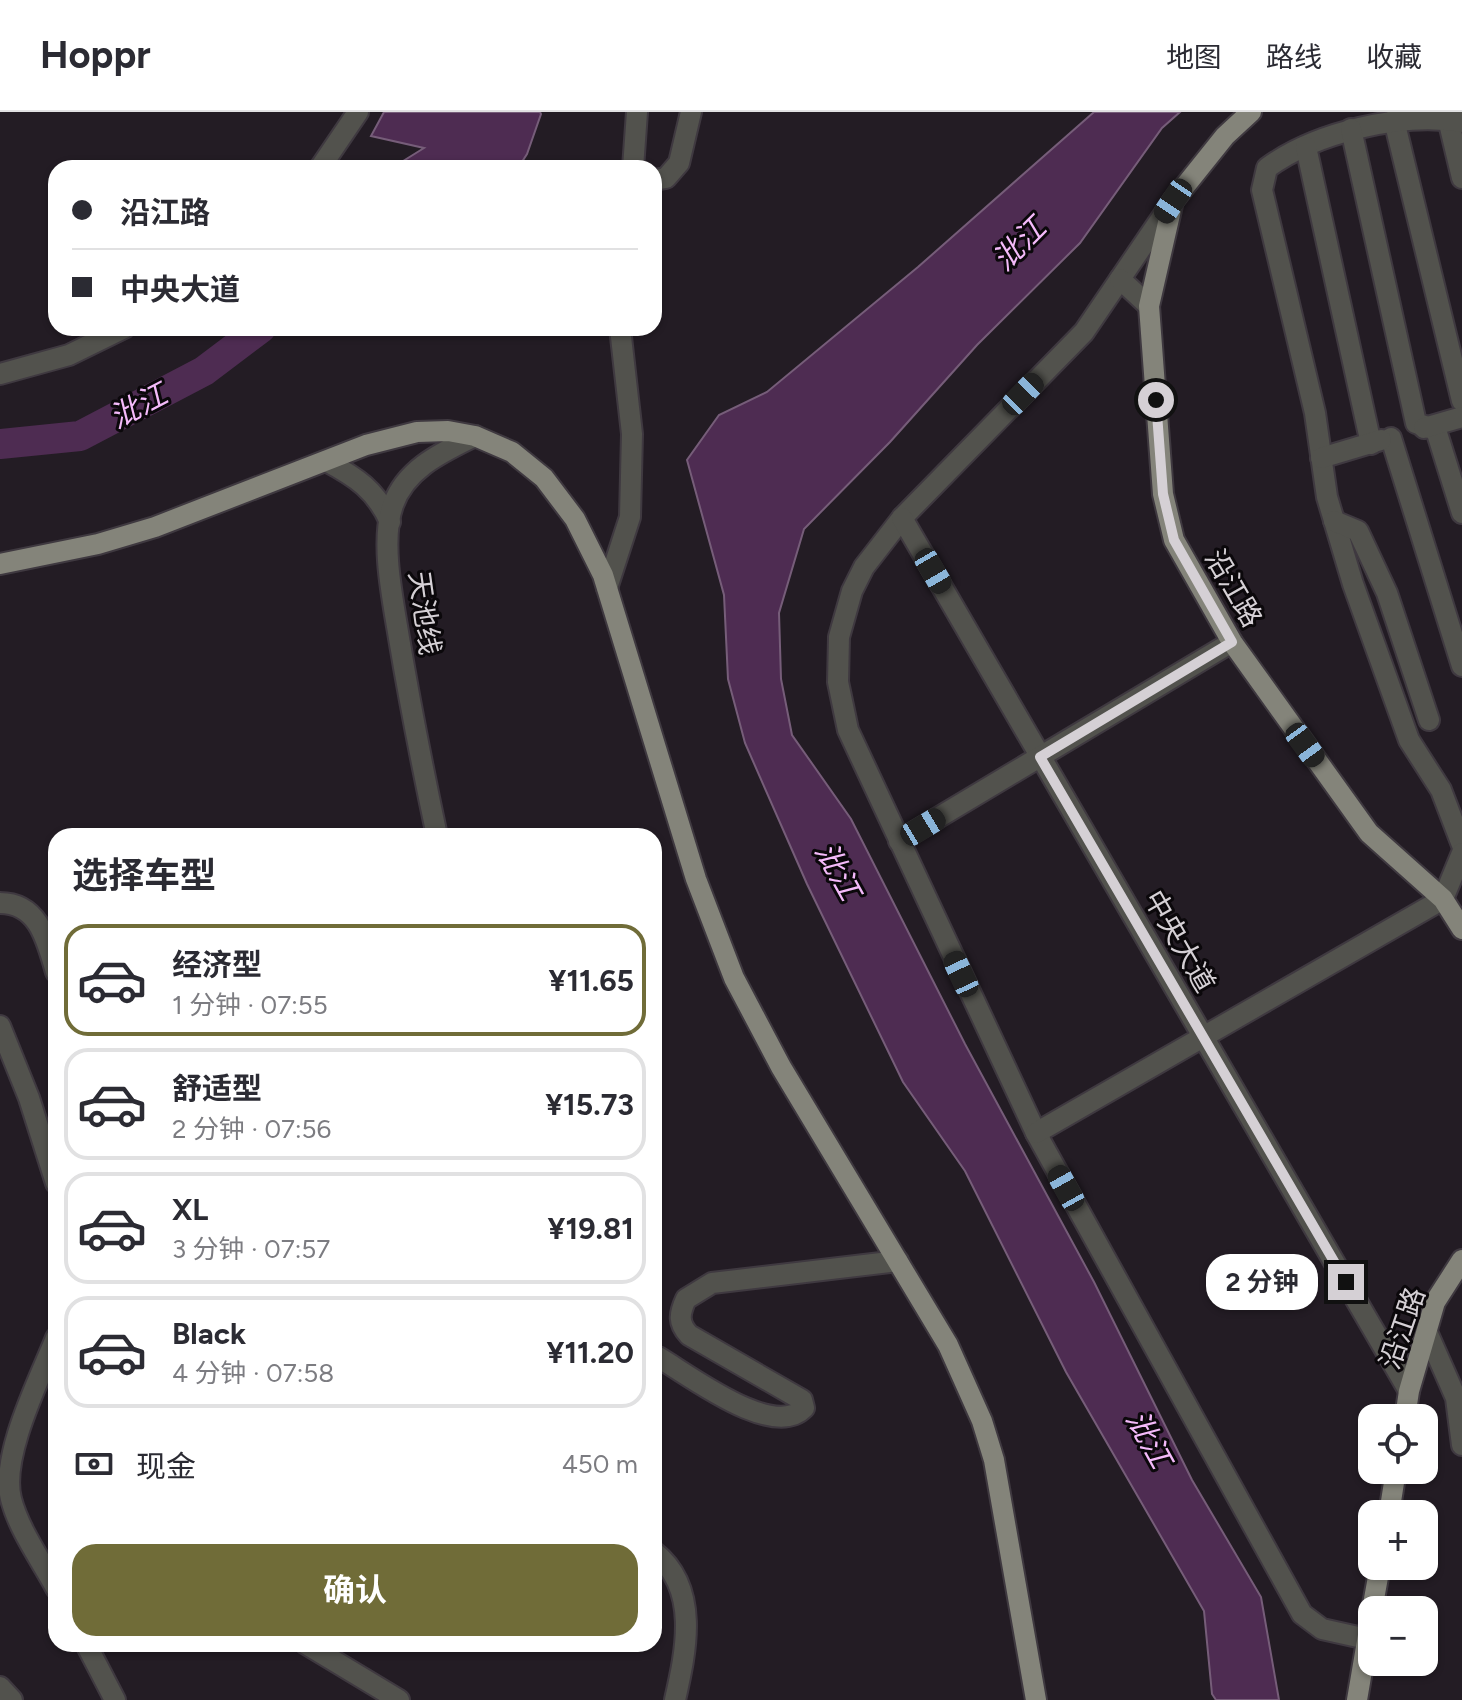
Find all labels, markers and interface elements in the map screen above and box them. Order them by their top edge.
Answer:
text: Hoppr [40,32,151,78]
text: 地图 [1166,40,1222,74]
text: 路线 [1266,40,1322,74]
text: 收藏 [1366,40,1422,74]
car [1150,174,1196,228]
text: 沿江路 [120,194,210,231]
water label: 沘江 [985,208,1055,278]
text: 中央大道 [120,271,240,308]
car [998,368,1048,420]
water label: 沘江 [103,374,176,436]
route start [1138,382,1174,418]
street label: 沿江路 [1198,543,1270,633]
car [911,544,955,598]
street label: 天池线 [402,569,448,657]
car [1281,719,1329,771]
car [896,804,950,850]
water label: 沘江 [807,836,870,909]
text: 选择车型 [72,854,216,897]
street label: 中央大道 [1137,884,1223,998]
icon: car [76,944,148,1016]
text: 经济型 [172,946,262,983]
car [940,947,982,1001]
text: ¥11.65 [549,962,634,999]
text: 1 分钟 · 07:55 [172,989,328,1021]
icon: car [76,1068,148,1140]
text: 舒适型 [172,1070,262,1107]
text: ¥15.73 [545,1086,634,1123]
text: 2 分钟 · 07:56 [172,1113,331,1145]
car [1044,1161,1088,1215]
text: XL [172,1191,208,1228]
icon: car [76,1192,148,1264]
text: ¥19.81 [548,1210,634,1247]
text: 3 分钟 · 07:57 [172,1233,330,1265]
callout: 2 分钟 [1206,1254,1318,1310]
route end [1328,1264,1364,1300]
text: 2 分钟 [1225,1266,1299,1298]
street label: 沿江路 [1372,1283,1432,1373]
text: Black [172,1315,246,1352]
icon: car [76,1316,148,1388]
text: ¥11.20 [547,1334,634,1371]
text: 4 分钟 · 07:58 [172,1357,334,1389]
water label: 沘江 [1118,1404,1181,1477]
map controls [1358,1404,1438,1676]
button: locate [1358,1404,1438,1484]
icon: cash [72,1442,116,1486]
text: 现金 [136,1448,196,1485]
text: 450 m [562,1448,638,1480]
button: + [1358,1500,1438,1580]
button: 确认 [72,1544,638,1636]
button: − [1358,1596,1438,1676]

